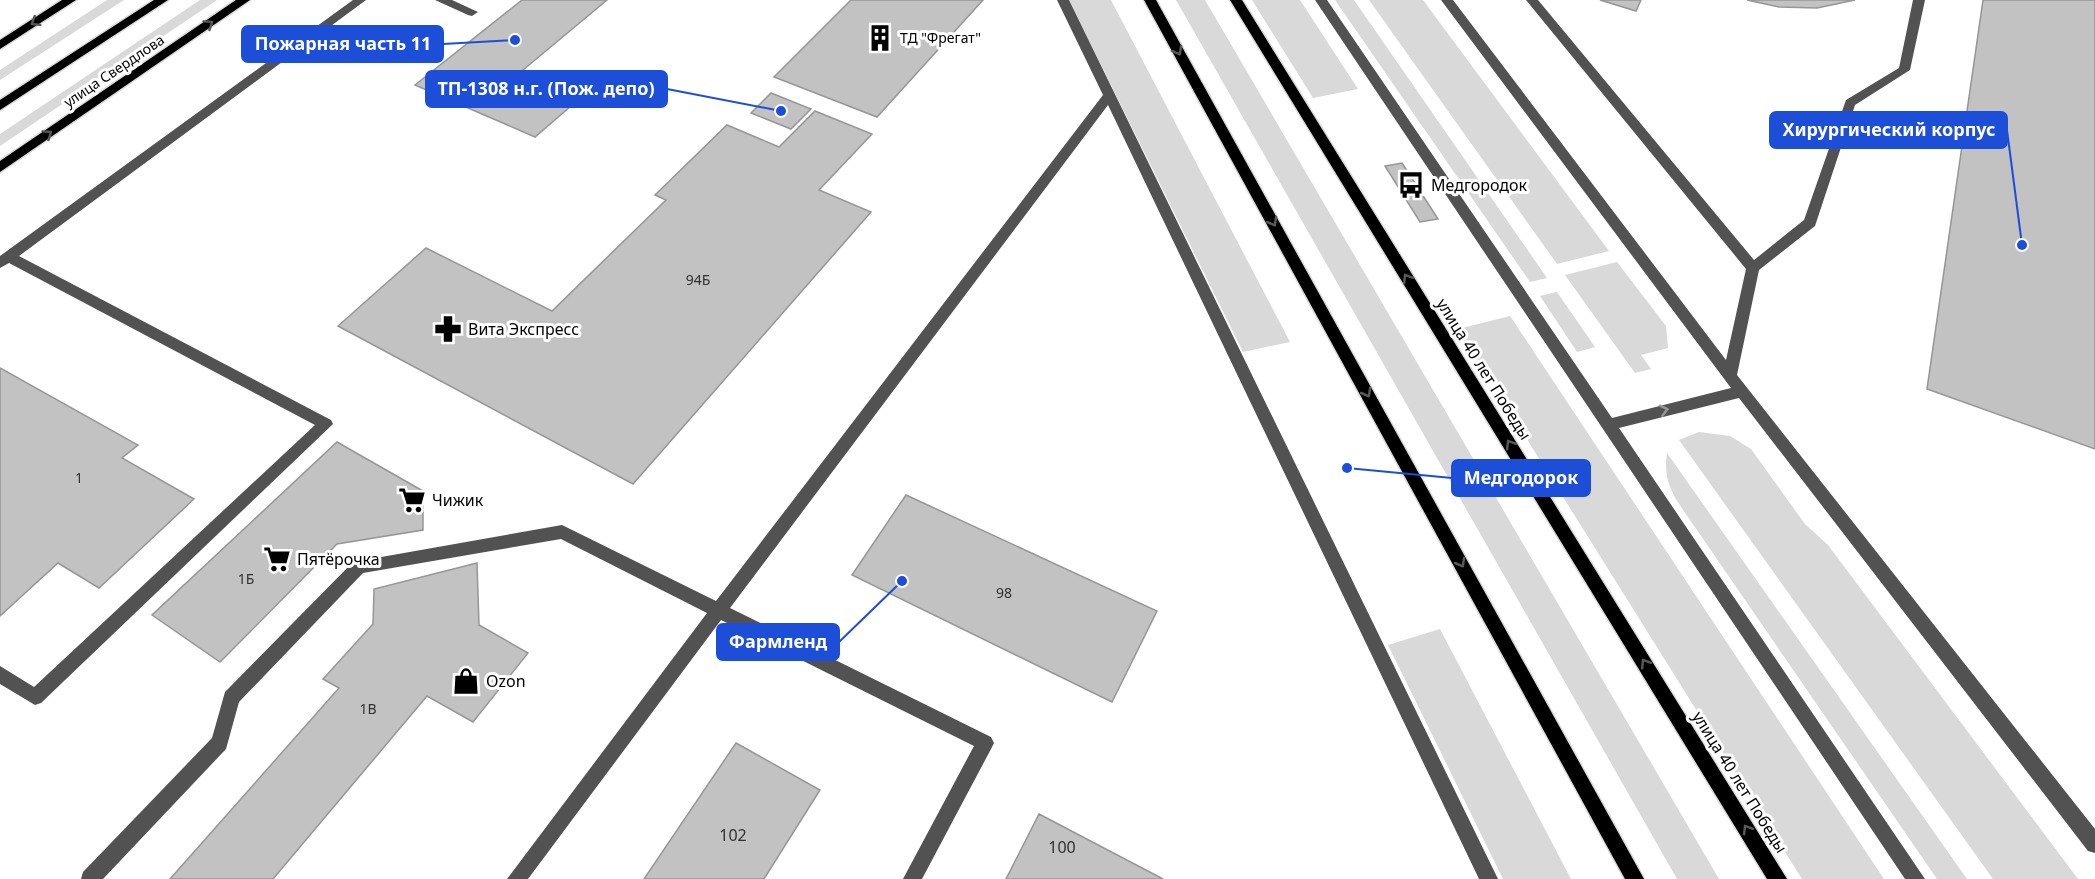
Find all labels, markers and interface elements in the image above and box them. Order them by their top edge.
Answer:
one-way arrow [31,15,41,27]
one-way arrow [202,20,213,31]
building icon: ТД "Фрегат" [865,23,895,53]
callout: Пожарная часть 11 [242,26,443,62]
place label: ТД "Фрегат" [900,28,981,47]
street label: улица Свердлова [60,30,168,111]
text: Пожарная часть 11 [255,31,431,55]
one-way arrow [1171,45,1182,55]
callout: ТП-1308 н.г. (Пож. депо) [426,71,667,107]
text: ТП-1308 н.г. (Пож. депо) [437,76,655,100]
callout: Хирургический корпус [1770,112,2007,148]
text: Хирургический корпус [1782,117,1996,141]
one-way arrow [42,130,53,141]
bus stop icon: Медгородок [1396,170,1426,200]
place label: Медгородок [1431,174,1528,196]
one-way arrow [1265,216,1277,226]
house number: 94Б [686,270,710,289]
one-way arrow [1403,274,1415,284]
street label: улица 40 лет Победы [1431,294,1537,444]
pharmacy icon: Вита Экспресс [433,314,463,344]
place label: Вита Экспресс [468,318,579,340]
one-way arrow [1360,386,1371,397]
one-way arrow [1659,405,1669,418]
one-way arrow [1506,439,1517,450]
callout: Медгодорок [1452,460,1590,496]
text: Медгодорок [1464,465,1578,489]
house number: 1 [75,468,83,487]
supermarket icon: Чижик [397,485,427,515]
place label: Чижик [432,489,484,511]
supermarket icon: Пятёрочка [262,544,292,574]
place label: Пятёрочка [297,548,380,570]
one-way arrow [1454,557,1465,568]
house number: 1Б [238,569,254,588]
house number: 98 [996,583,1012,602]
callout: Фармленд [717,624,839,660]
text: Фармленд [729,629,828,653]
one-way arrow [1640,659,1652,669]
shop icon: Ozon [451,666,481,696]
place label: Ozon [486,670,526,692]
house number: 1В [359,699,377,718]
street label: улица 40 лет Победы [1687,707,1793,857]
house number: 102 [719,824,747,846]
one-way arrow [1743,825,1755,835]
house number: 100 [1048,836,1076,858]

